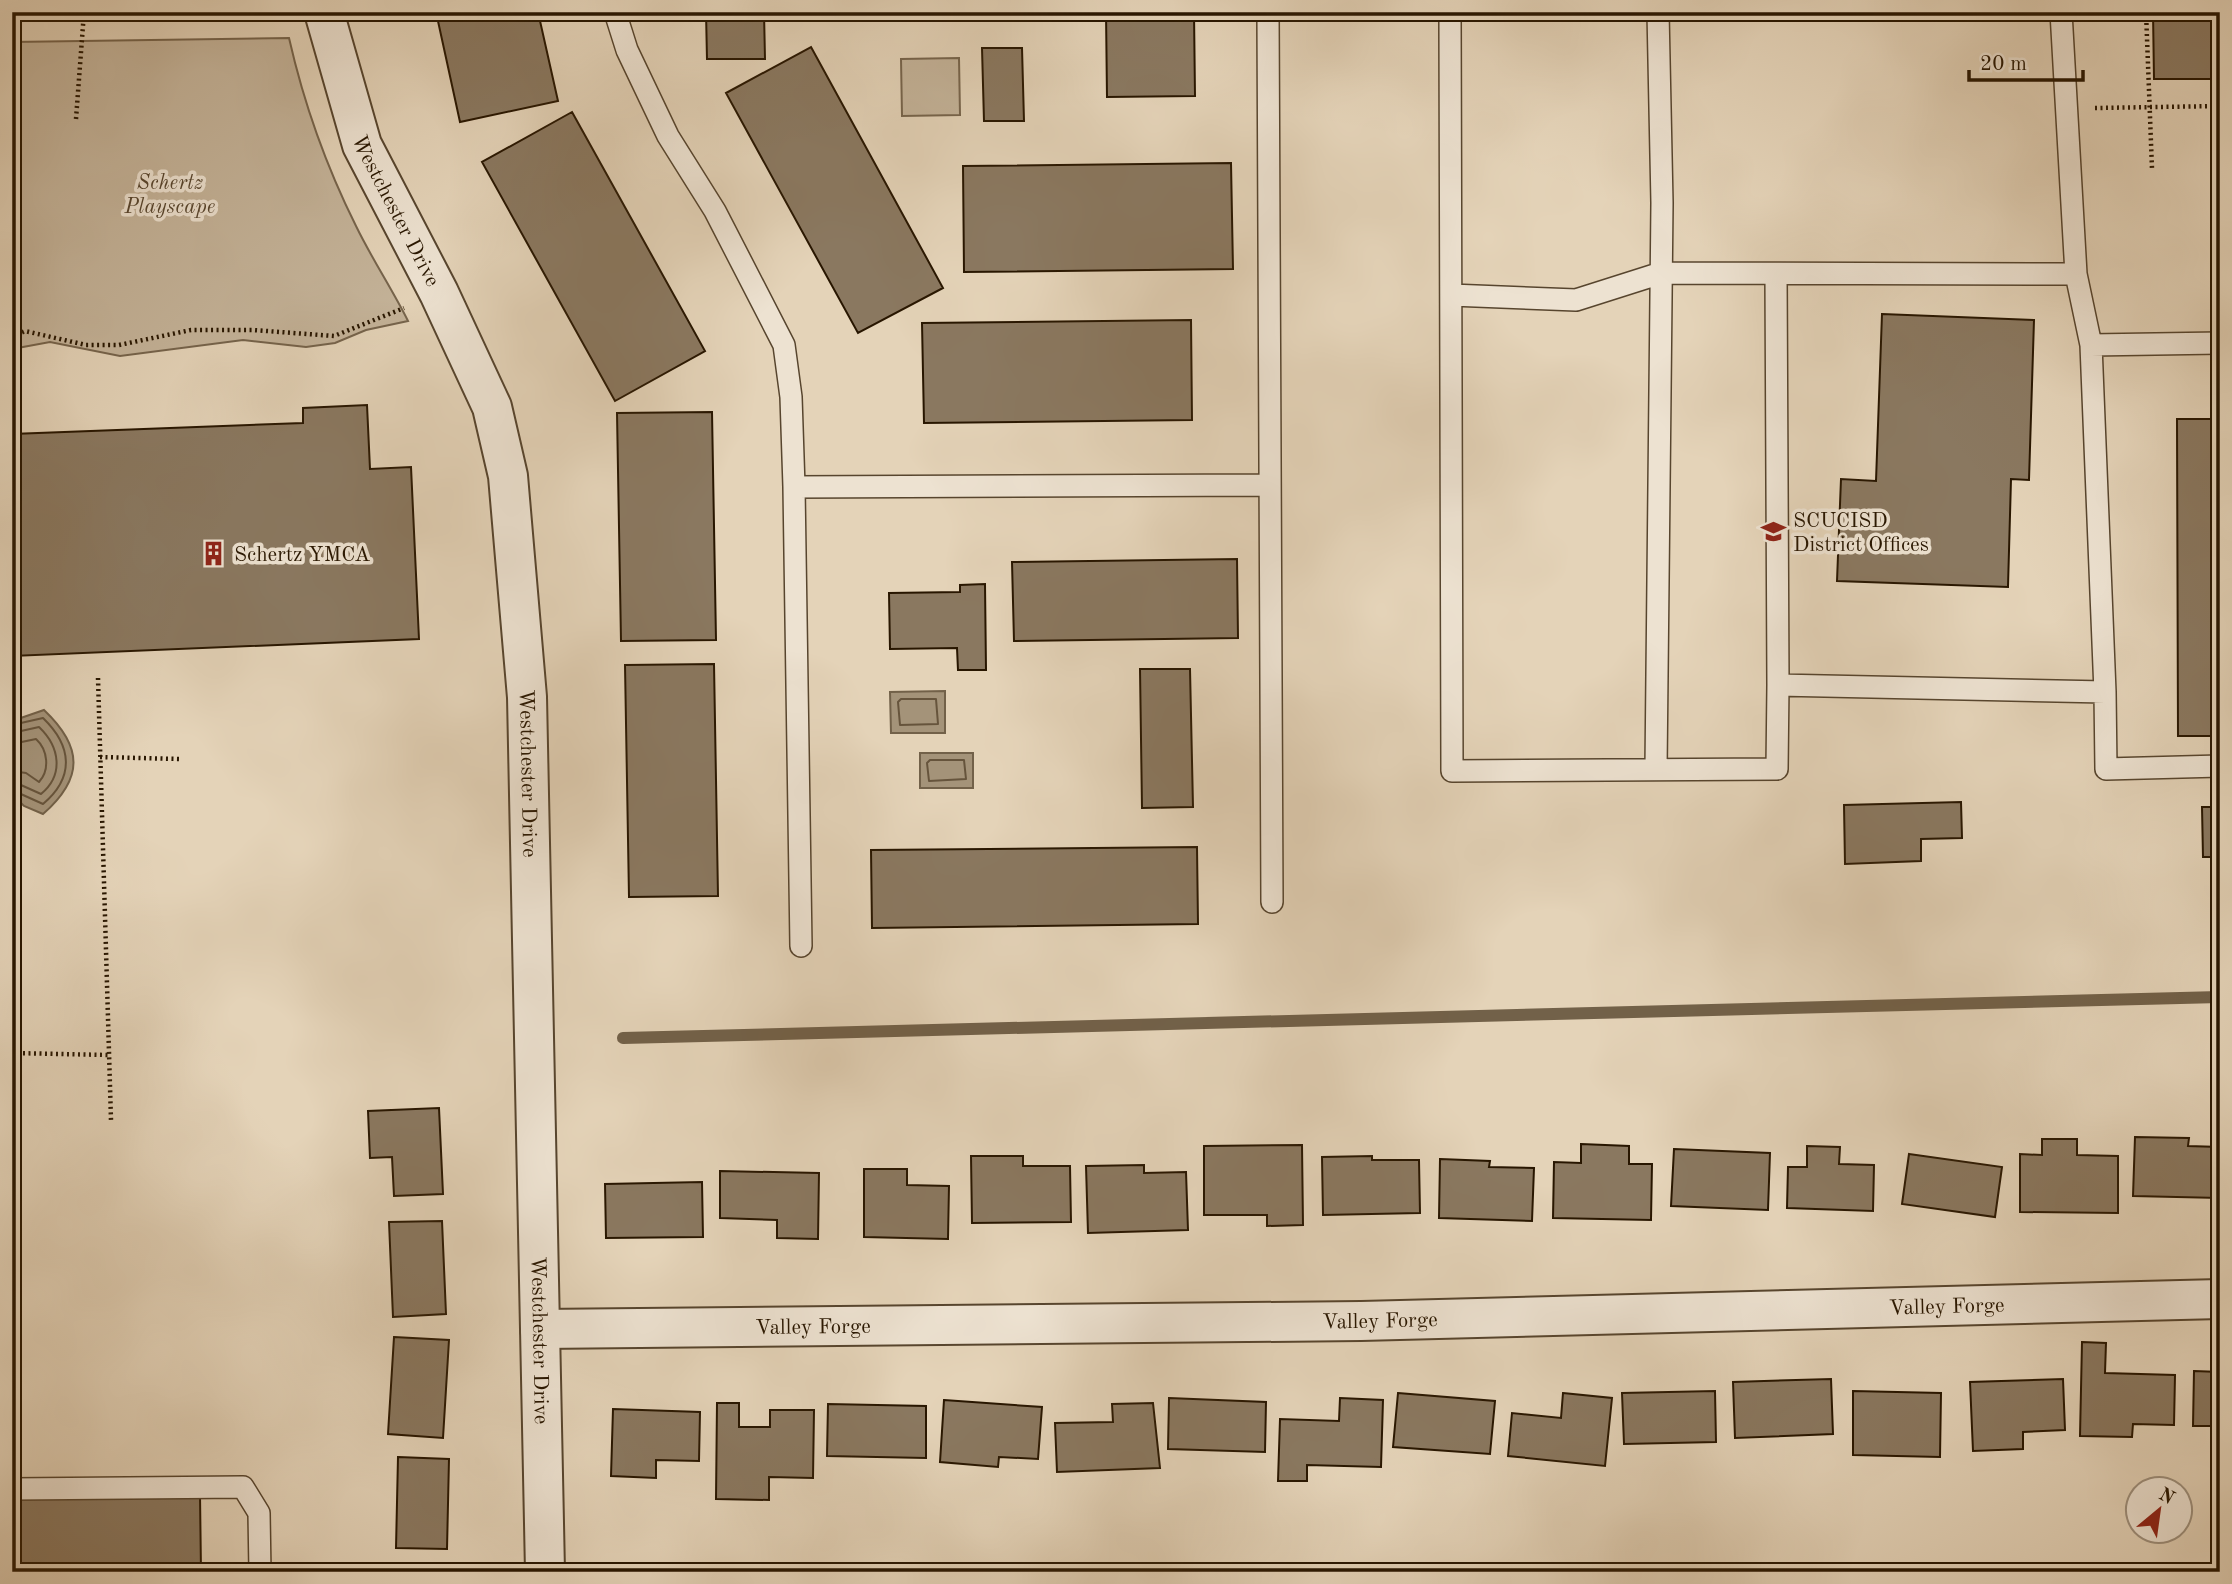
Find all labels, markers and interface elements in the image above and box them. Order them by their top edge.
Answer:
scale bar [1969,38,2083,82]
text: 20 m [1980,54,2027,75]
street label: Westchester Drive [348,133,443,290]
park label: Schertz Playscape [124,173,215,218]
place label: SCUCISD District Offices [1793,511,1929,556]
school or university icon: SCUCISD District Offices [1759,518,1787,546]
building icon: Schertz YMCA [200,540,228,568]
place label: Schertz YMCA [234,545,370,566]
street label: Westchester Drive [515,689,539,858]
street label: Westchester Drive [527,1256,551,1425]
street label: Valley Forge [1889,1296,2005,1319]
street label: Valley Forge [1322,1310,1438,1333]
street label: Valley Forge [755,1317,871,1339]
north arrow [2124,1476,2194,1546]
text: N [2155,1485,2177,1509]

